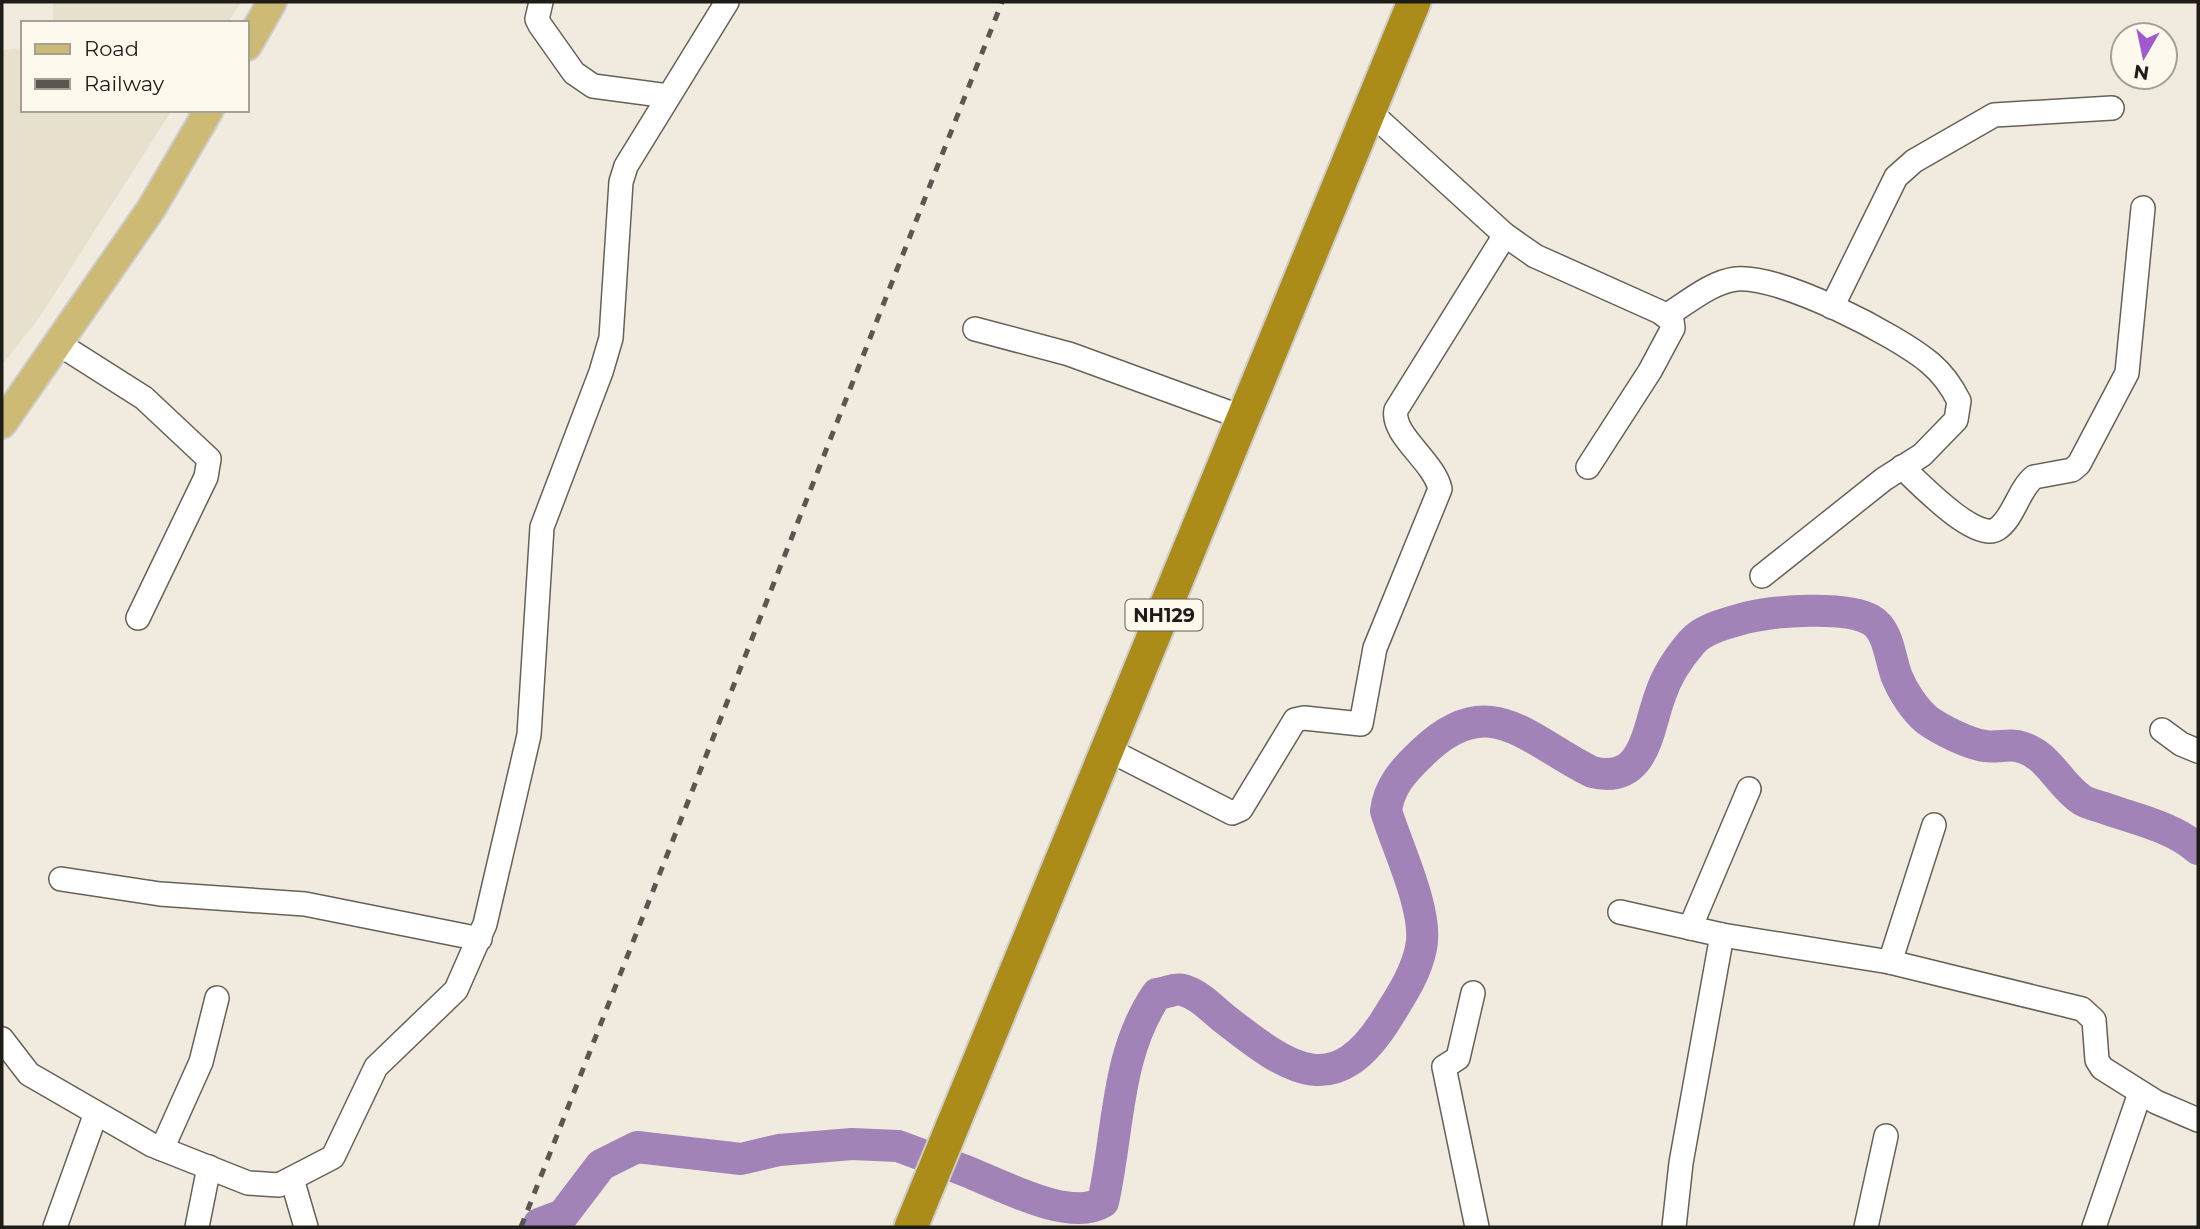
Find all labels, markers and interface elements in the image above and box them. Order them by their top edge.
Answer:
legend [21,21,248,112]
north arrow [2109,21,2179,91]
text: Road [84,36,139,61]
text: N [2132,60,2151,85]
text: Railway [84,71,165,96]
road number: NH129 [1126,600,1202,630]

